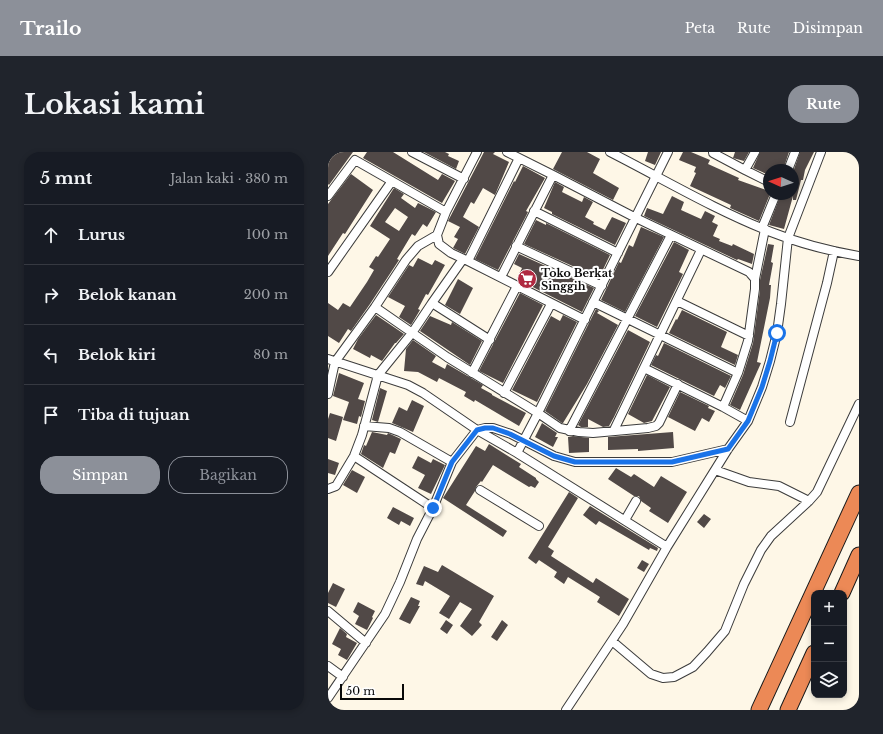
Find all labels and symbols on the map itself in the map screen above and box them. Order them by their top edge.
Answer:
north arrow [763,164,799,200]
place label: Toko Berkat Singgih [541,266,613,293]
supermarket icon: Toko Berkat Singgih [516,268,538,290]
route start [768,324,786,342]
route end [424,499,442,517]
scale bar [340,682,404,701]

